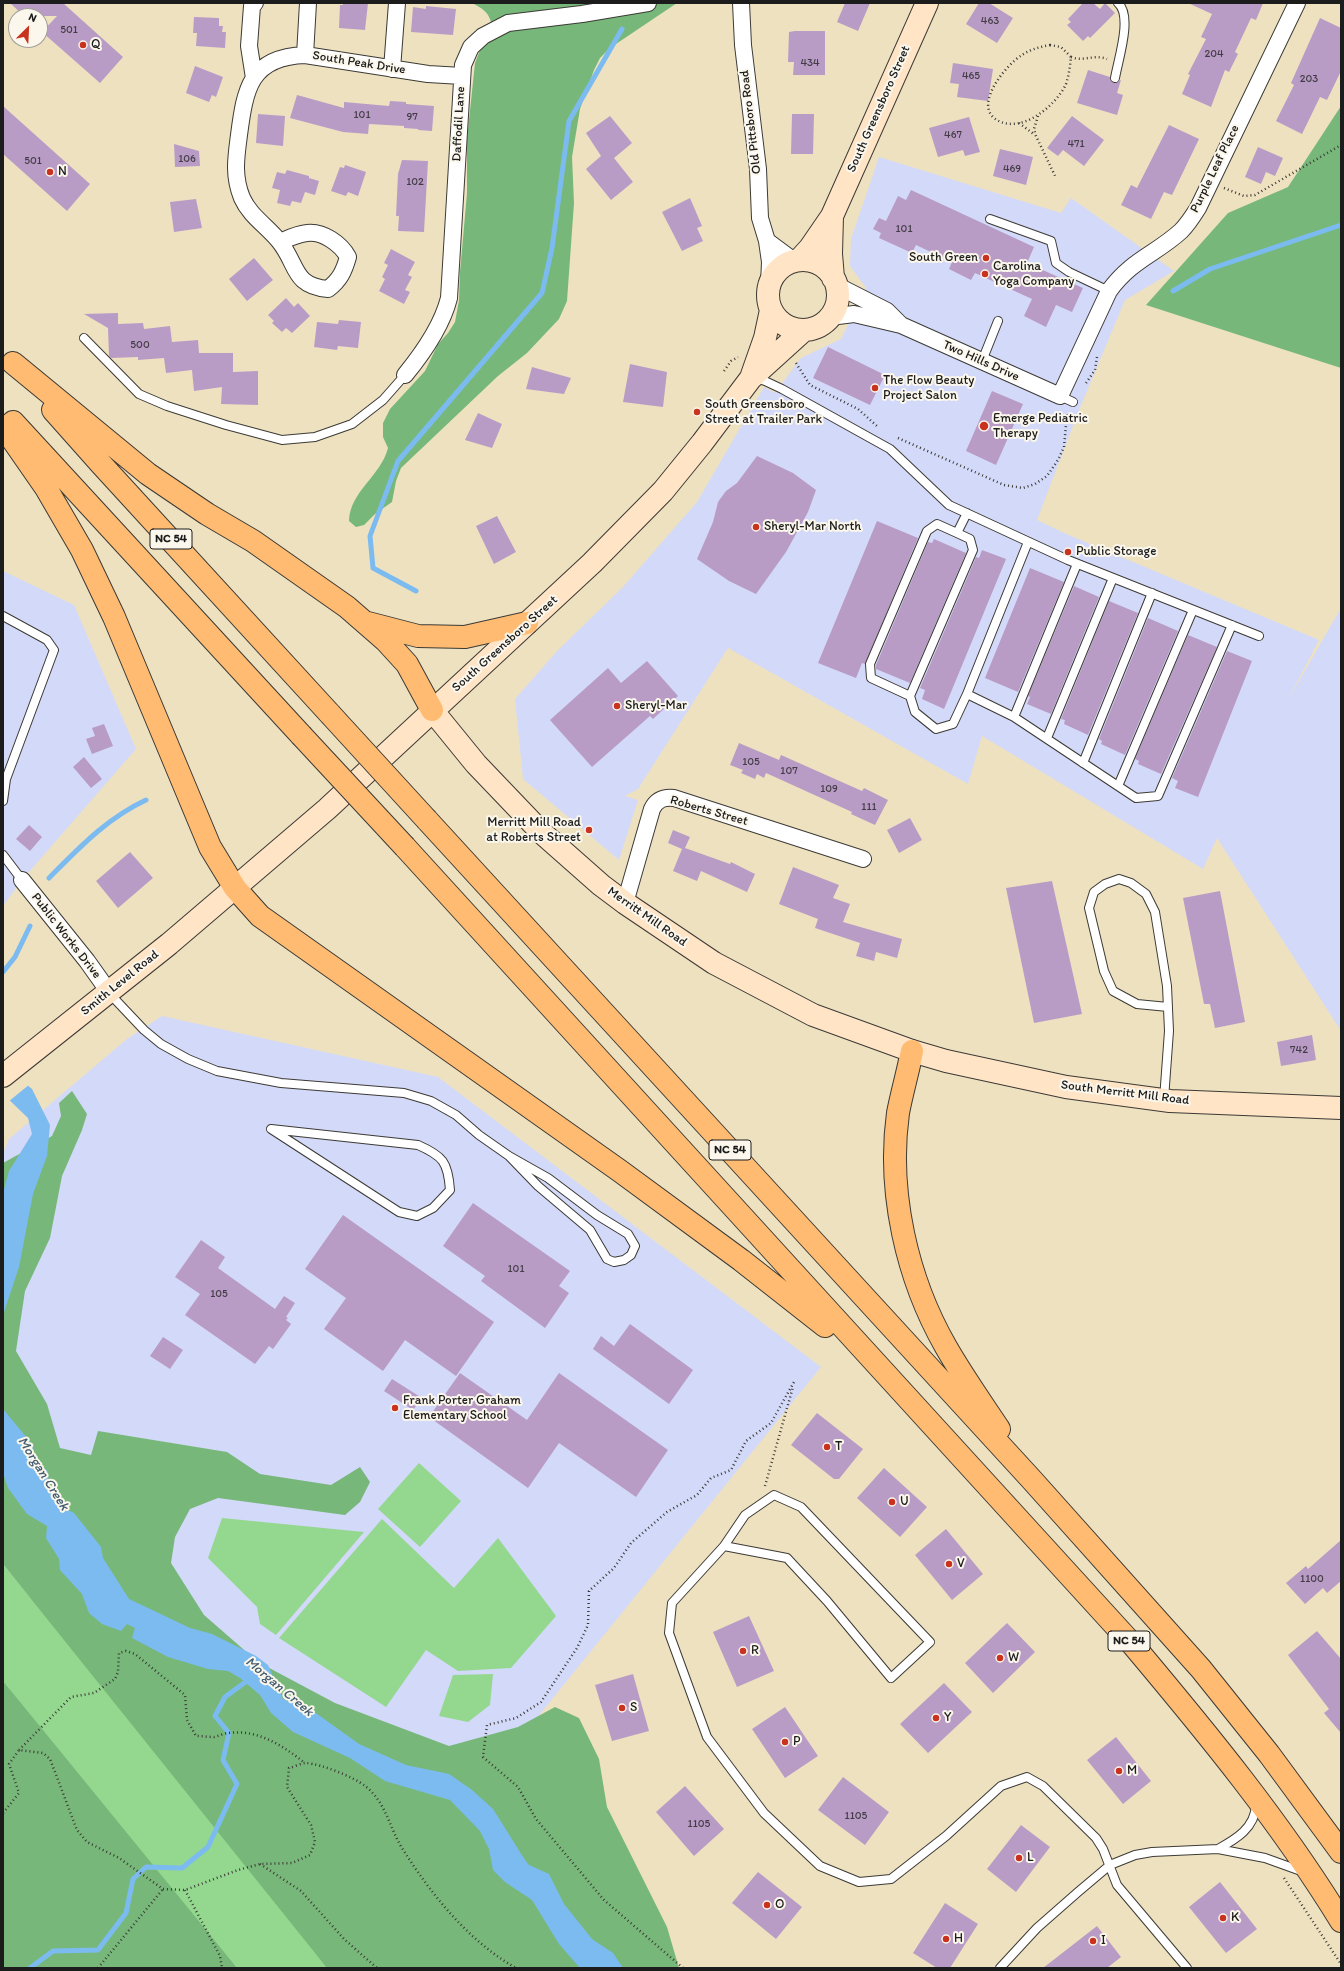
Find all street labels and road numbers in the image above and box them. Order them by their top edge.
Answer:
street label: South Greensboro Street [844,43,914,175]
street label: South Peak Drive [311,48,407,78]
street label: Old Pittsboro Road [737,69,765,175]
street label: Daffodil Lane [449,86,469,162]
street label: Purple Leaf Place [1187,122,1243,216]
street label: Two Hills Drive [940,337,1022,385]
road number: NC 54 [150,529,192,549]
street label: South Greensboro Street [449,592,561,696]
street label: Roberts Street [668,792,750,830]
street label: Merritt Mill Road [604,884,690,950]
street label: Public Works Drive [28,890,104,982]
street label: Smith Level Road [78,947,162,1019]
street label: South Merritt Mill Road [1060,1077,1190,1109]
road number: NC 54 [709,1140,751,1160]
road number: NC 54 [1108,1631,1150,1651]

